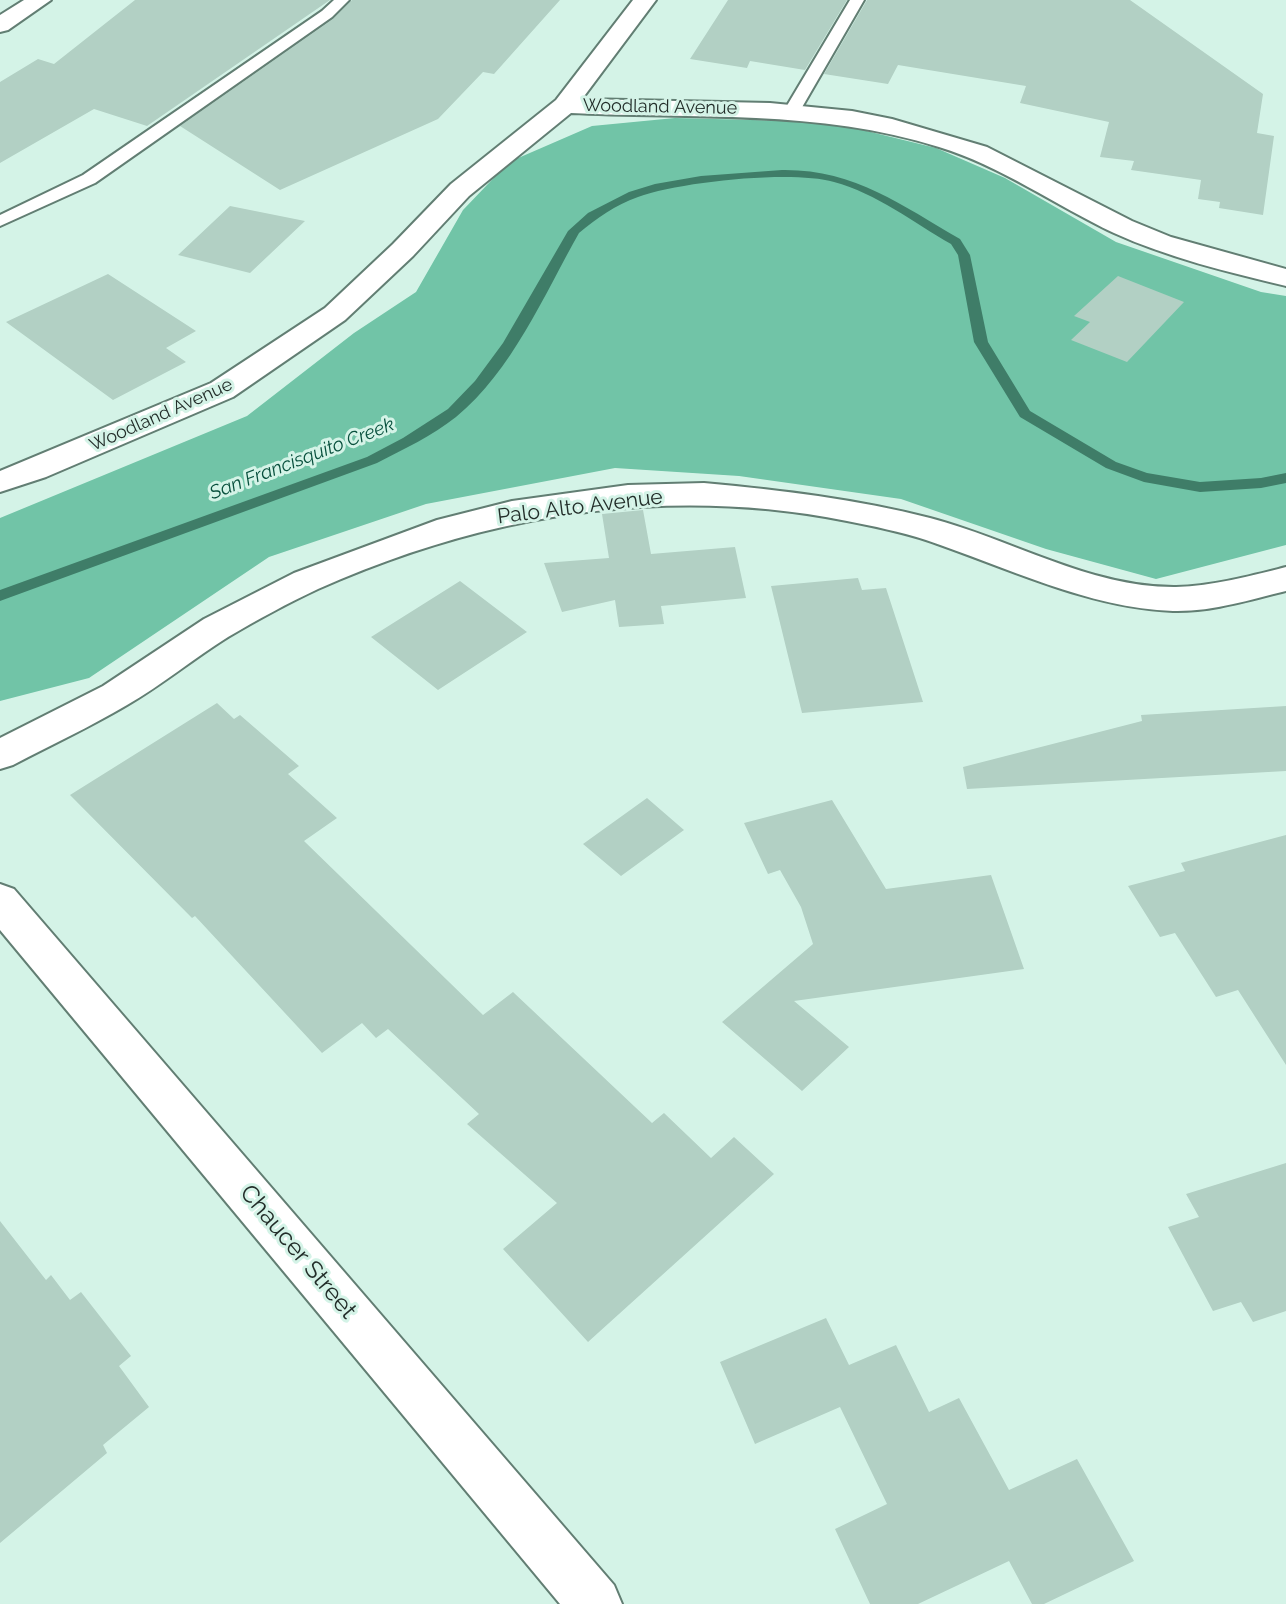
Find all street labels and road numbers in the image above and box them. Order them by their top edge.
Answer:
street label: Woodland Avenue [583,95,737,119]
street label: Woodland Avenue [86,374,236,456]
street label: Palo Alto Avenue [496,484,664,530]
street label: Chaucer Street [234,1179,362,1325]

